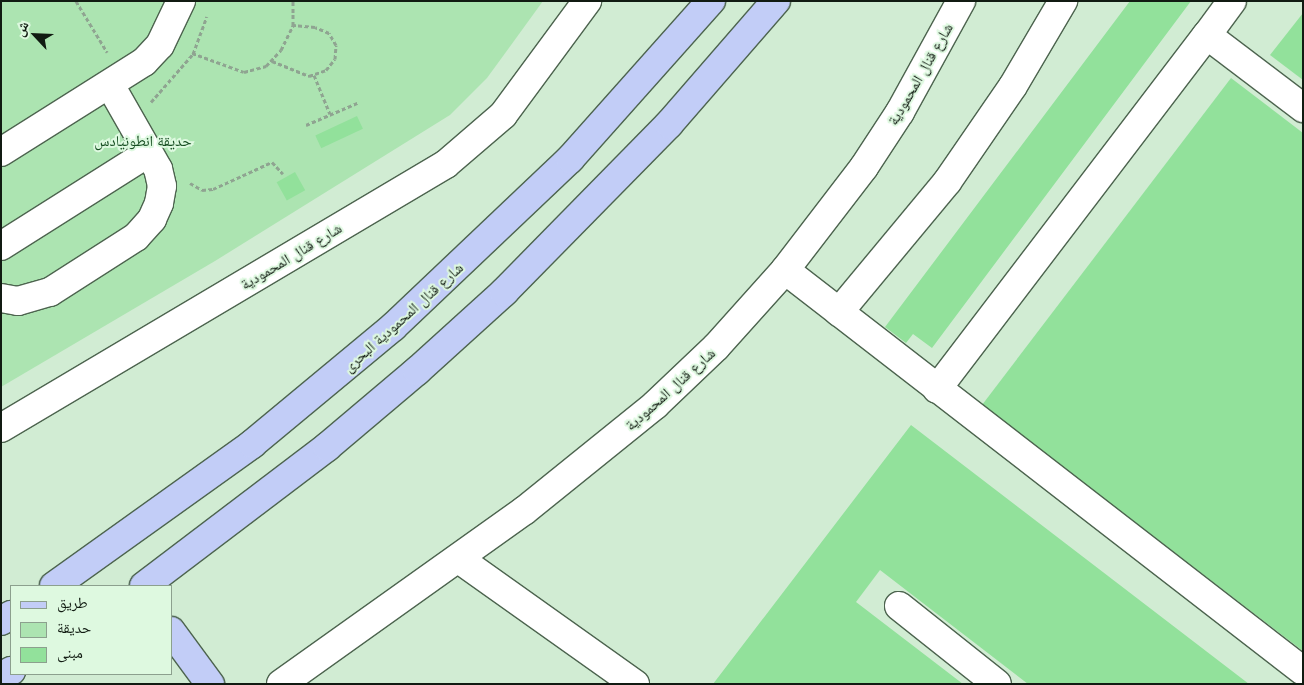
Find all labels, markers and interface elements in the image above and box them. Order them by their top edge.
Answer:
north arrow [10,10,60,60]
text: ش [11,19,32,39]
street label: شارع قنال المحمودية [884,20,956,128]
park label: حديقة انطونيادس [94,132,192,150]
street label: شارع قنال المحمودية [237,219,345,293]
street label: شارع قنال المحمودية البحرى [339,258,467,376]
street label: شارع قنال المحمودية [621,344,719,434]
legend [10,585,172,675]
text: طريق [57,594,88,611]
text: حديقة [57,619,91,636]
text: مبنى [57,644,83,661]

